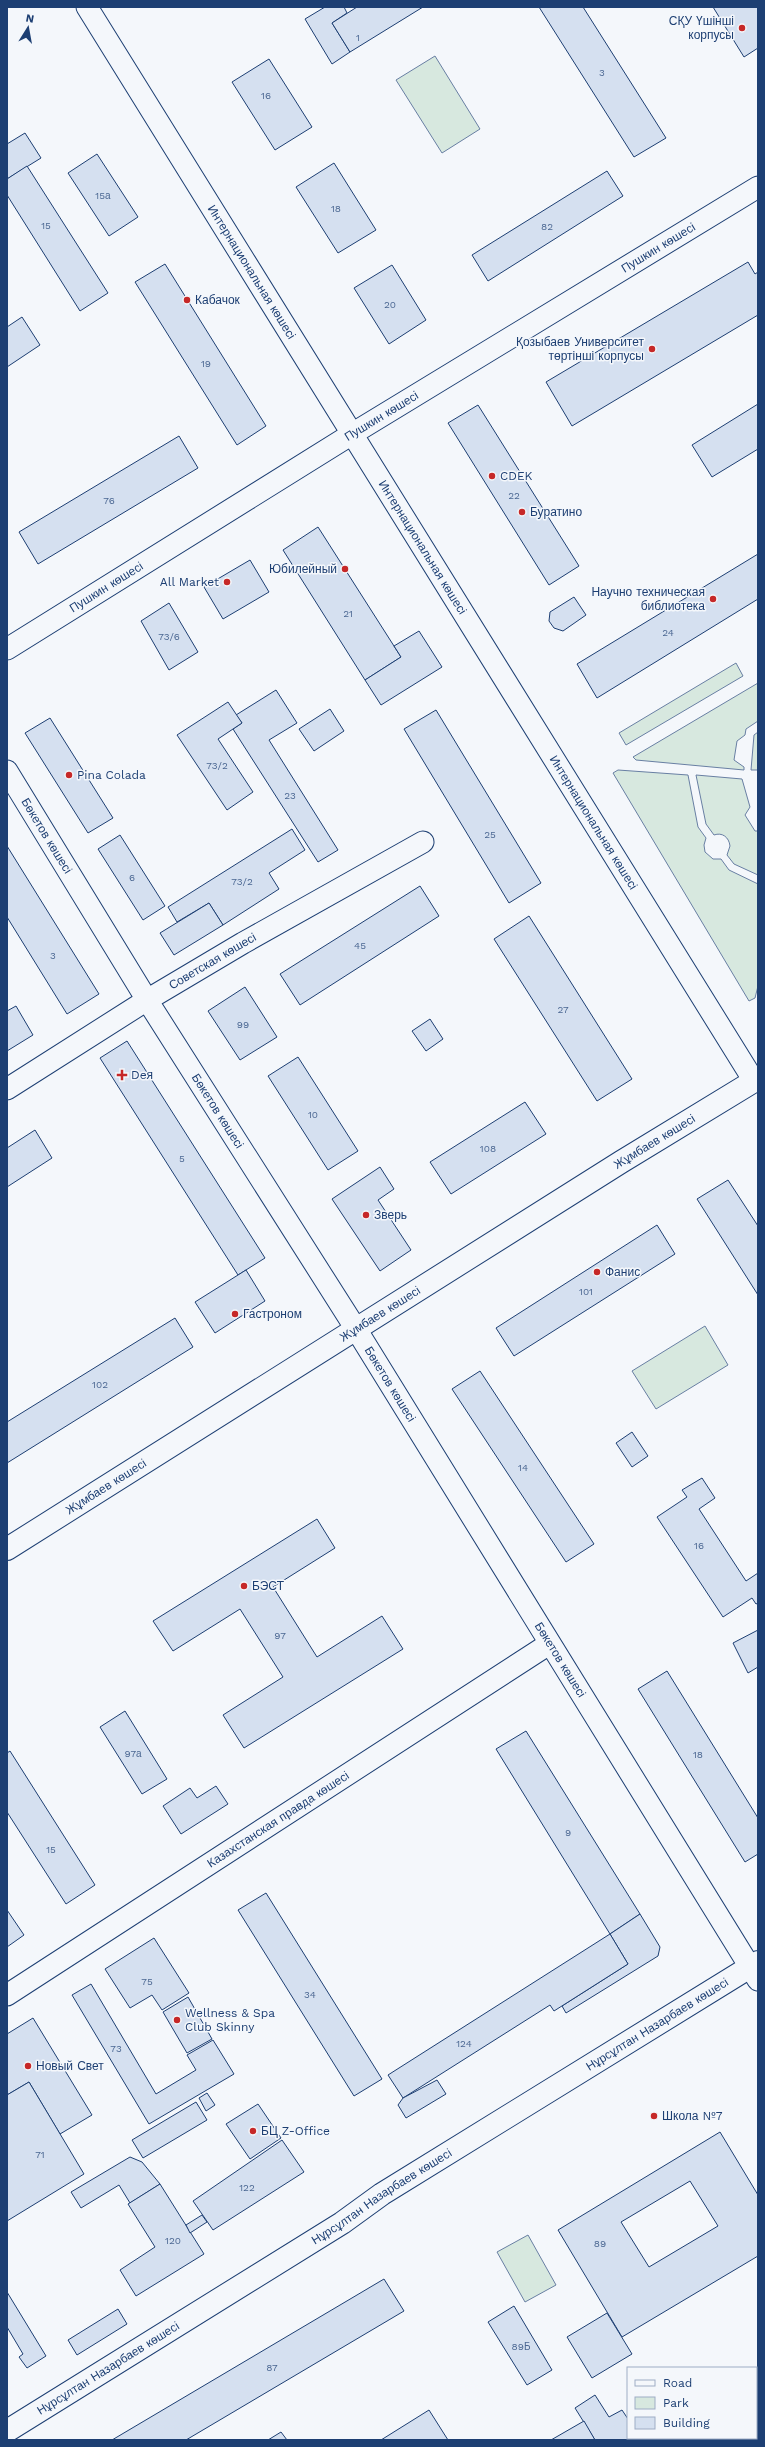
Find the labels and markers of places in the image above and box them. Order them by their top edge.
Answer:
place label: СҚУ Үшінші корпусы [669,14,734,42]
marker: СҚУ Үшінші корпусы [737,23,747,33]
place label: Кабачок [195,293,241,307]
marker: Кабачок [182,295,192,305]
place label: Қозыбаев Университет төртінші корпусы [516,335,644,363]
marker: Қозыбаев Университет төртінші корпусы [647,344,657,354]
place label: CDEK [500,469,533,483]
marker: CDEK [487,471,497,481]
place label: Буратино [530,505,582,519]
marker: Буратино [517,507,527,517]
place label: Юбилейный [269,562,337,576]
marker: Юбилейный [340,564,350,574]
place label: All Market [160,575,219,589]
marker: All Market [222,577,232,587]
place label: Научно техническая библиотека [591,585,705,613]
marker: Научно техническая библиотека [708,594,718,604]
place label: Pina Colada [77,768,146,782]
marker: Pina Colada [64,770,74,780]
place label: Deя [131,1068,153,1082]
marker: Deя [116,1069,128,1081]
place label: Зверь [374,1208,407,1222]
marker: Зверь [361,1210,371,1220]
place label: Фанис [605,1265,640,1279]
marker: Фанис [592,1267,602,1277]
place label: Гастроном [243,1307,302,1321]
marker: Гастроном [230,1309,240,1319]
place label: БЭСТ [252,1579,285,1593]
marker: БЭСТ [239,1581,249,1591]
place label: Wellness & Spa Club Skinny [185,2006,275,2034]
marker: Wellness & Spa Club Skinny [172,2015,182,2025]
place label: Новый Свет [36,2059,104,2073]
marker: Новый Свет [23,2061,33,2071]
place label: Школа №7 [662,2109,723,2123]
marker: Школа №7 [649,2111,659,2121]
place label: БЦ Z-Office [261,2124,330,2138]
marker: БЦ Z-Office [248,2126,258,2136]

